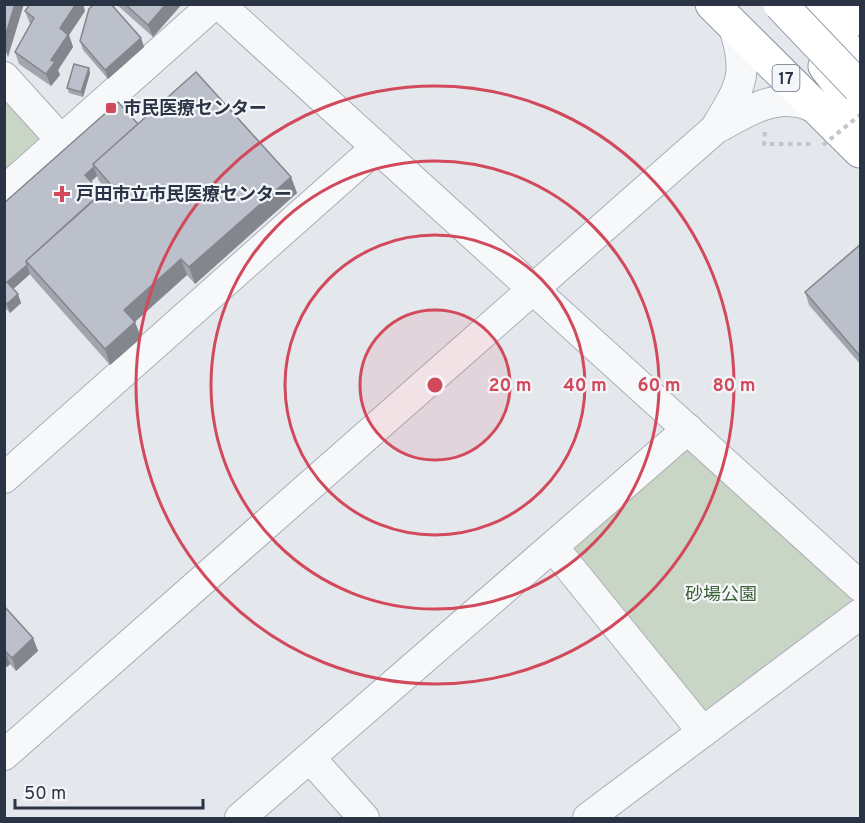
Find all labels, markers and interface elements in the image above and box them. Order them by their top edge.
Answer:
road number: 17 [772,65,800,91]
place label: 市民医療センター [123,98,267,121]
marker: 市民医療センター [104,101,118,115]
place label: 戸田市立市民医療センター [76,184,292,207]
marker: 戸田市立市民医療センター [53,185,71,203]
centre of rings [425,375,445,395]
text: 20 m [488,375,532,398]
text: 40 m [563,375,607,398]
text: 60 m [637,375,681,398]
text: 80 m [712,375,756,398]
park label: 砂場公園 [685,584,757,607]
scale bar [15,772,202,810]
text: 50 m [24,783,66,806]

